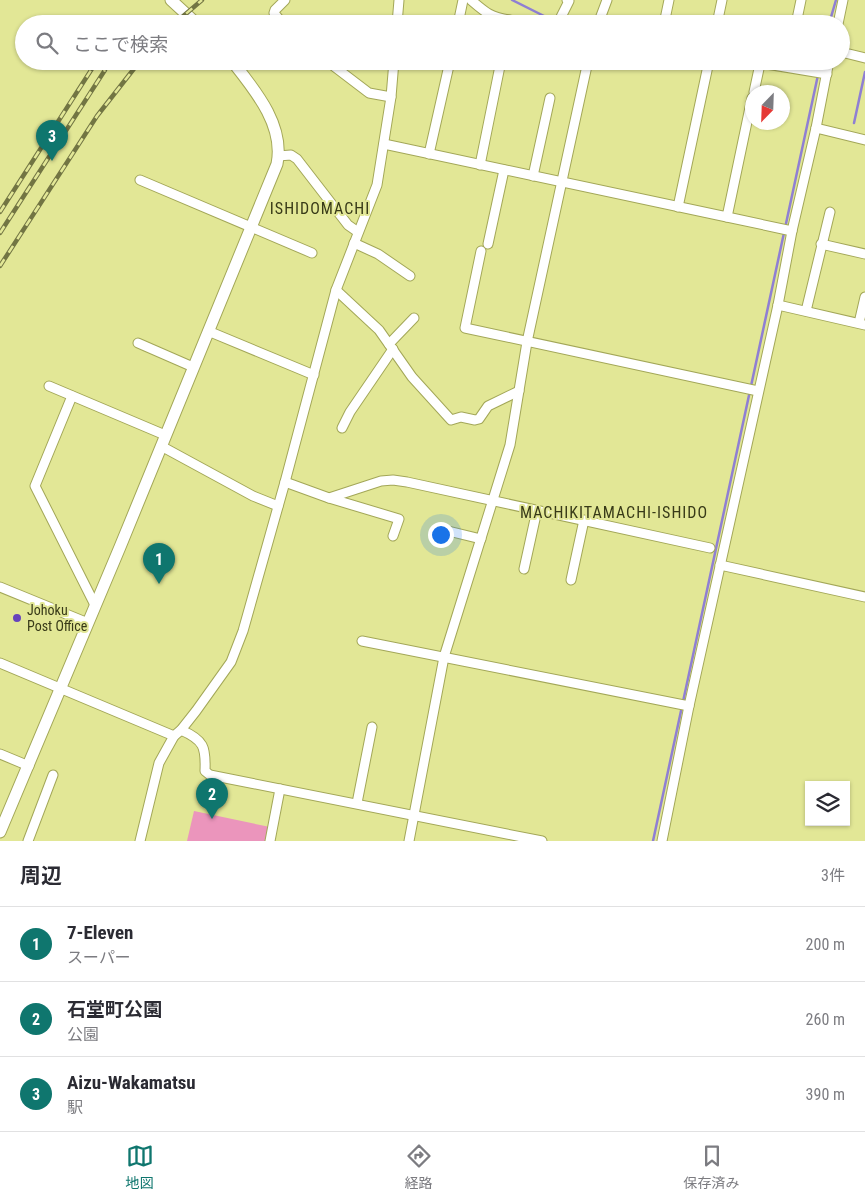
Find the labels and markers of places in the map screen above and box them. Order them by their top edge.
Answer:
pin: 3 [36,120,68,161]
pin: 1 [143,543,175,584]
place label: Johoku Post Office [27,602,88,634]
marker: Johoku Post Office [11,612,23,624]
pin: 2 [196,778,228,819]

